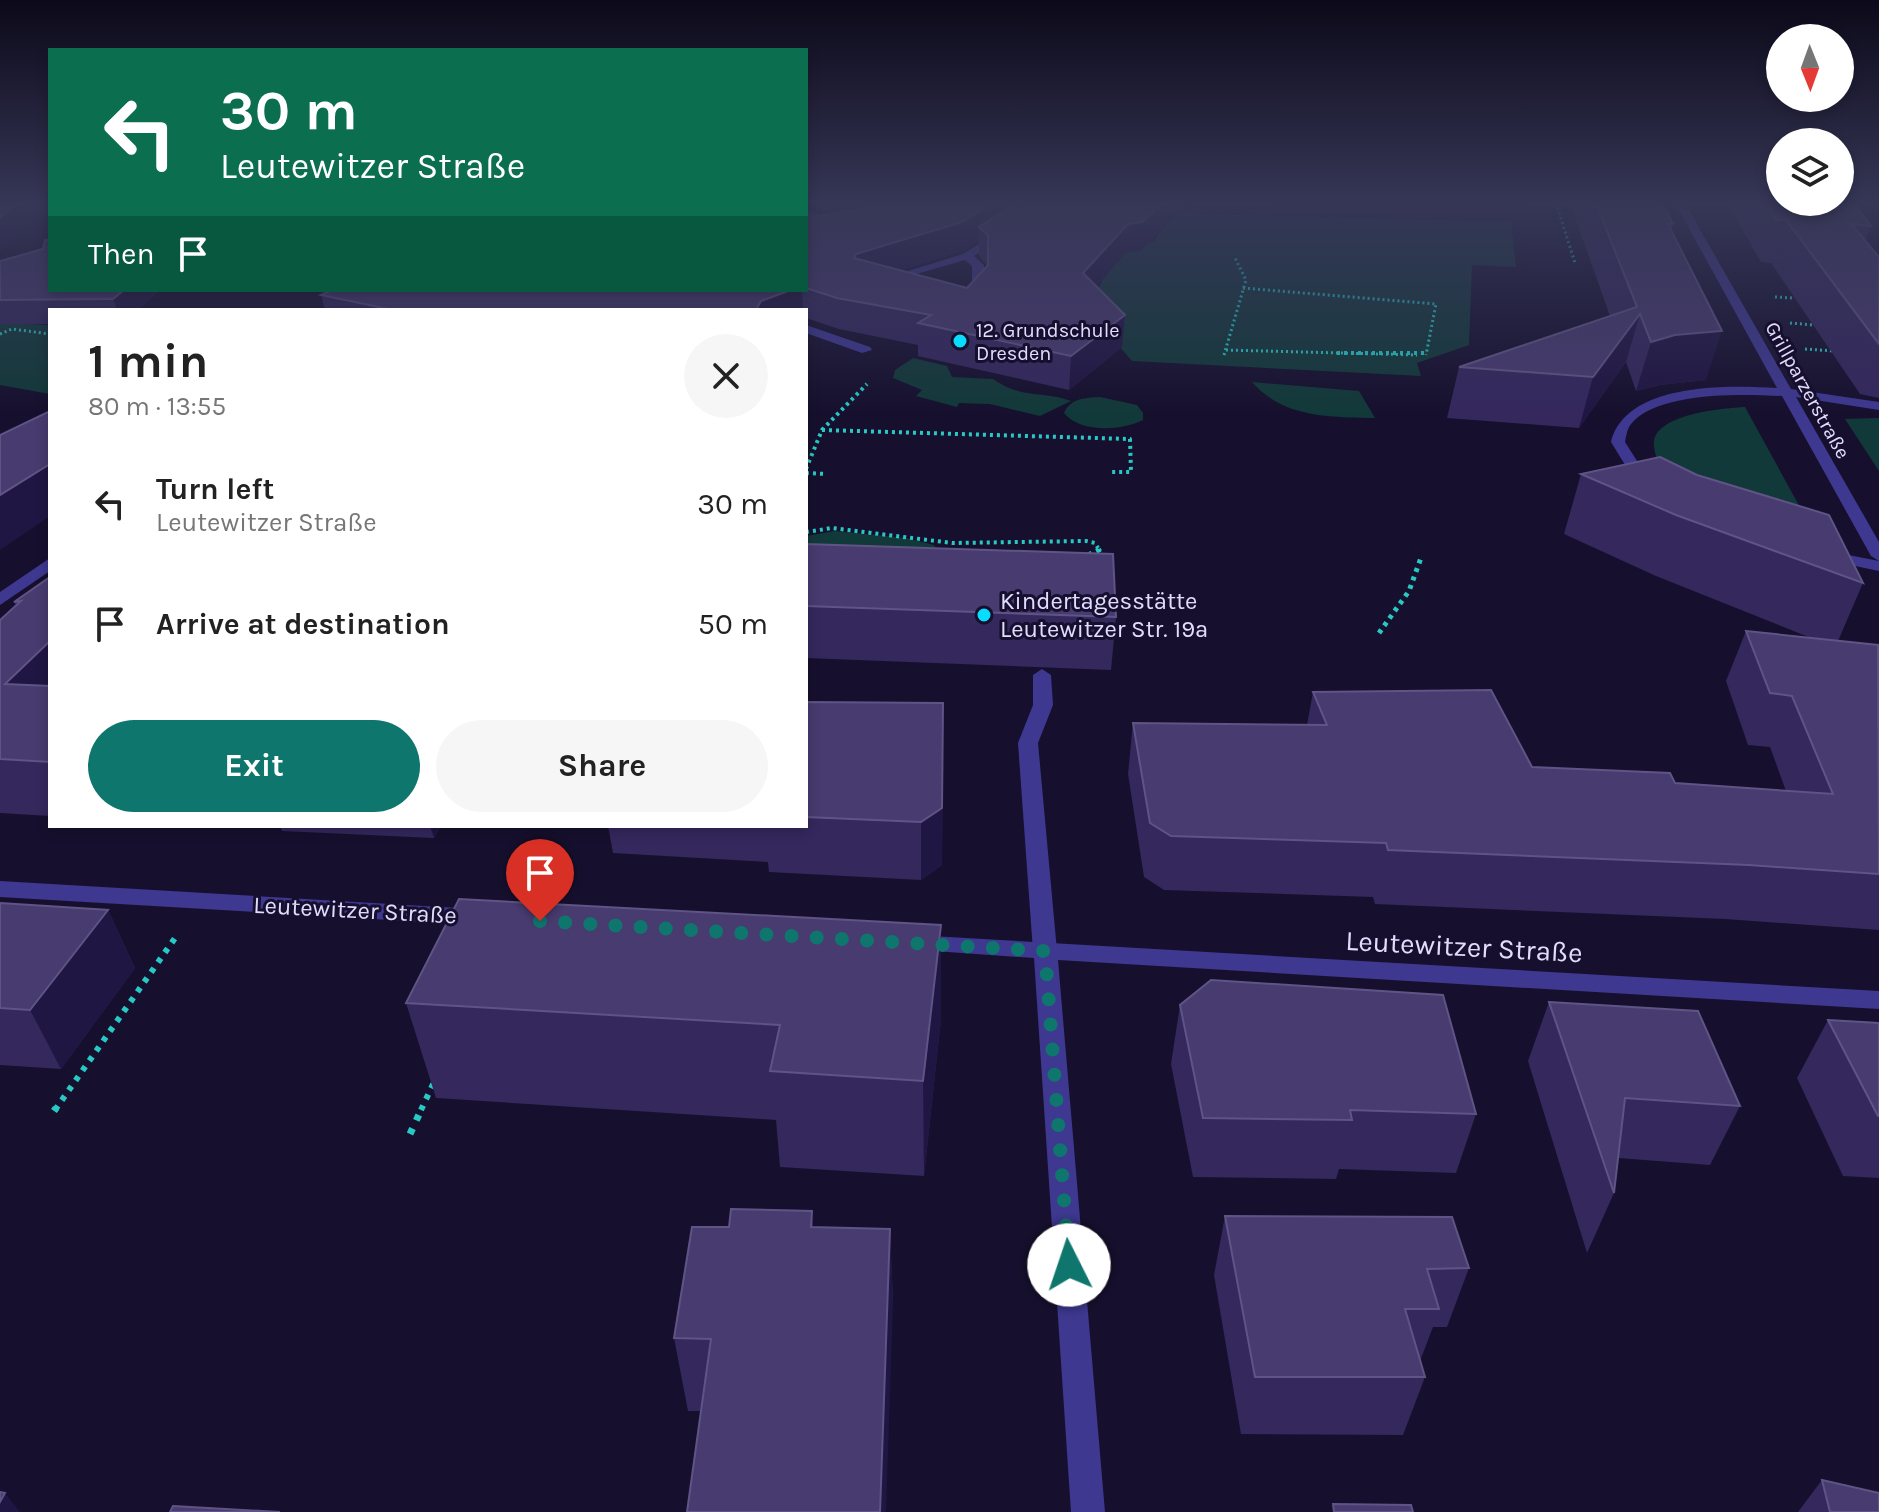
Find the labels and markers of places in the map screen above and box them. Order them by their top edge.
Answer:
place label: 12. Grundschule Dresden [976,319,1120,365]
marker: 12. Grundschule Dresden [951,332,969,350]
place label: Kindertagesstätte Leutewitzer Str. 19a [1000,587,1208,643]
marker: Kindertagesstätte Leutewitzer Str. 19a [975,606,993,624]
pin [506,839,574,921]

